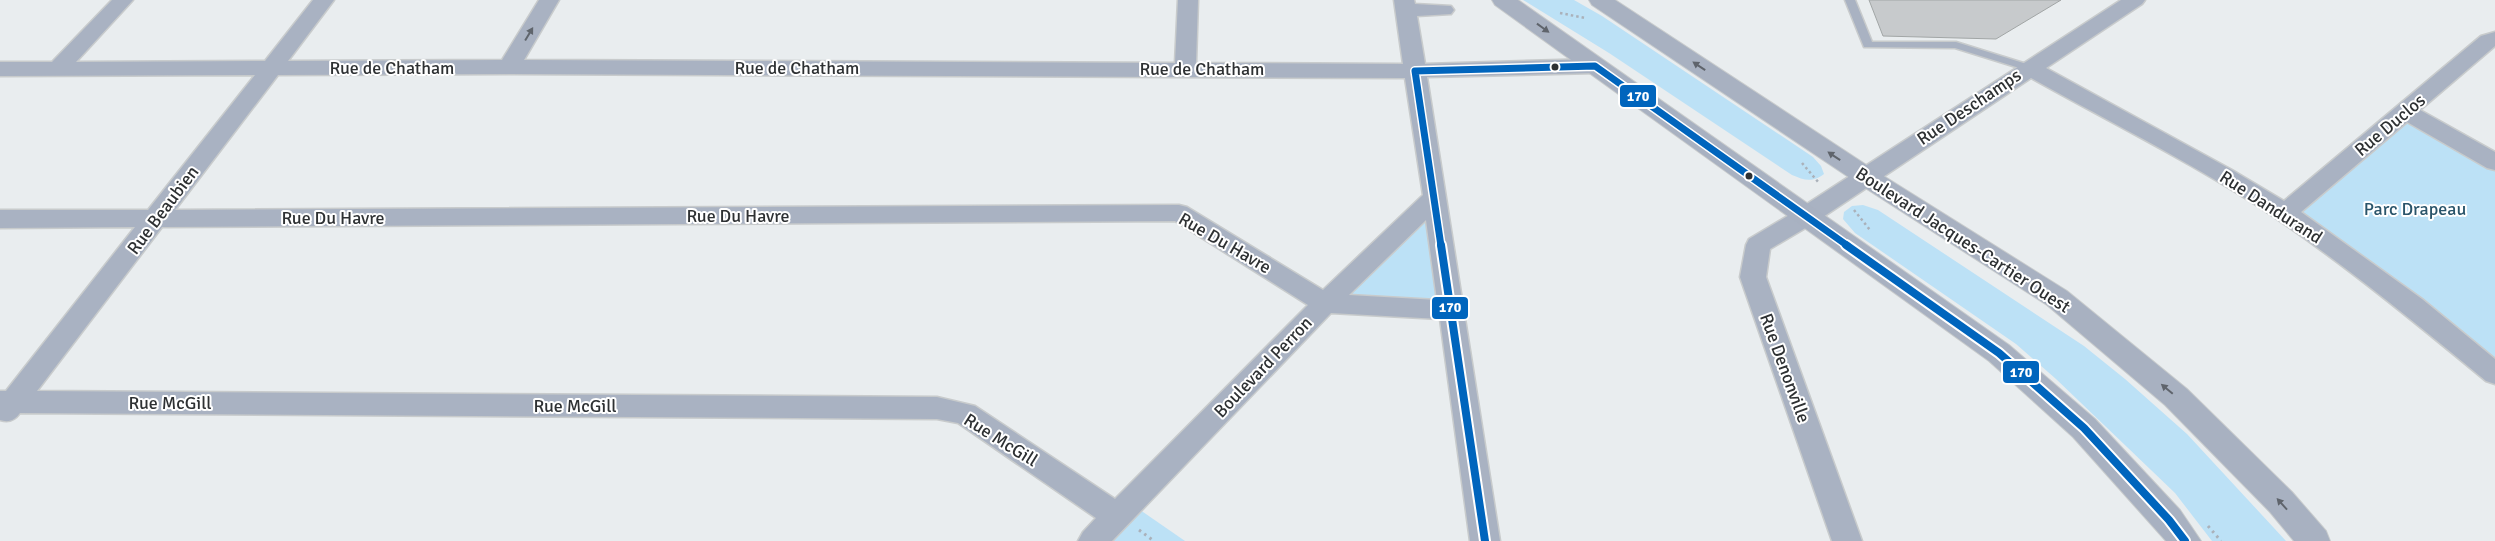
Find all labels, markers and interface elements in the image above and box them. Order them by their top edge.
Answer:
one-way arrow [1536,23,1550,33]
one-way arrow [525,26,533,41]
street label: Rue de Chatham [330,57,454,79]
street label: Rue de Chatham [735,57,859,79]
street label: Rue de Chatham [1140,58,1264,80]
one-way arrow [1692,61,1705,71]
unlabelled marker [1550,62,1560,72]
street label: Rue Deschamps [1913,64,2025,150]
line badge: 170 [1619,84,1657,108]
text: 170 [1627,88,1650,105]
street label: Rue Duclos [2350,89,2430,161]
one-way arrow [1827,151,1841,160]
street label: Rue Beaubien [123,161,203,259]
street label: Boulevard Jacques-Cartier Ouest [1852,162,2074,318]
street label: Rue Dandurand [2216,166,2326,248]
unlabelled marker [1744,171,1754,181]
park label: Parc Drapeau [2364,198,2466,220]
street label: Rue Du Havre [686,205,790,227]
street label: Rue Du Havre [281,207,385,229]
street label: Rue Du Havre [1175,208,1275,278]
line badge: 170 [1431,296,1469,320]
text: 170 [1439,299,1462,316]
street label: Rue Denonville [1755,310,1815,426]
street label: Boulevard Perron [1209,312,1317,422]
line badge: 170 [2002,360,2040,384]
text: 170 [2010,364,2033,381]
one-way arrow [2161,384,2174,395]
street label: Rue McGill [128,392,212,414]
street label: Rue McGill [533,395,617,417]
street label: Rue McGill [960,409,1042,471]
one-way arrow [2276,498,2288,510]

